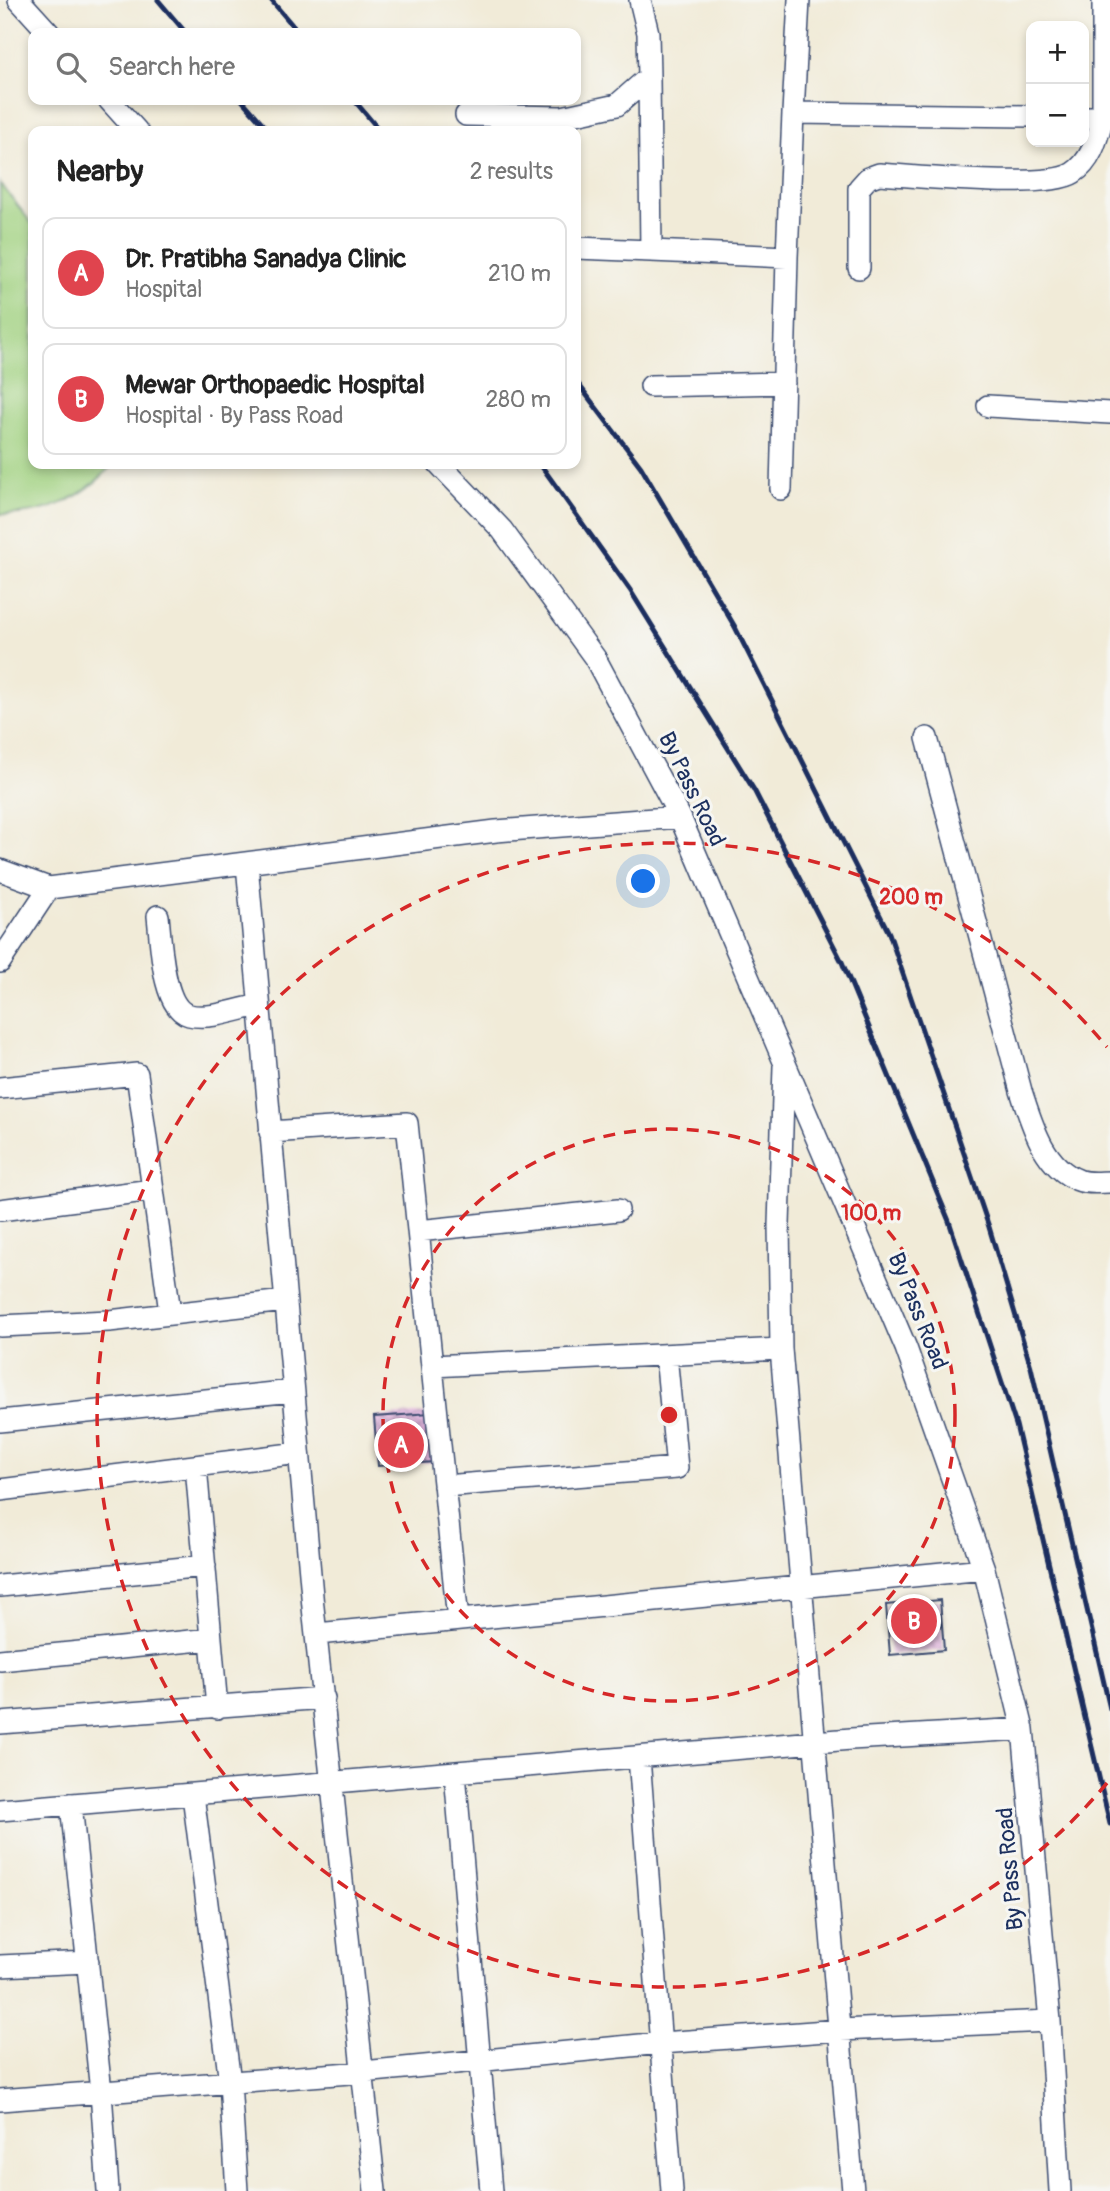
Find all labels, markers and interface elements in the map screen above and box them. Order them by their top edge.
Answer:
map controls [1026,21,1089,147]
button: + [1026,21,1089,84]
search box [28,28,581,105]
icon: search [52,48,90,86]
text: Search here [108,51,235,83]
button: − [1026,84,1089,147]
text: Nearby [56,153,143,190]
text: 2 results [470,157,553,186]
text: Dr. Pratibha Sanadya Clinic [125,243,407,275]
text: A [74,259,88,288]
text: 210 m [488,259,551,288]
text: Hospital [125,275,203,304]
text: Mewar Orthopaedic Hospital [125,369,425,401]
text: B [74,385,88,414]
text: 280 m [485,385,551,414]
text: Hospital · By Pass Road [125,401,343,430]
street label: By Pass Road [652,727,732,851]
your location [626,864,660,898]
text: 200 m [879,884,943,911]
text: 100 m [841,1200,901,1227]
street label: By Pass Road [881,1248,955,1374]
centre of rings [657,1403,681,1427]
pin: A [378,1419,424,1471]
pin: B [891,1595,937,1647]
street label: By Pass Road [990,1806,1030,1932]

